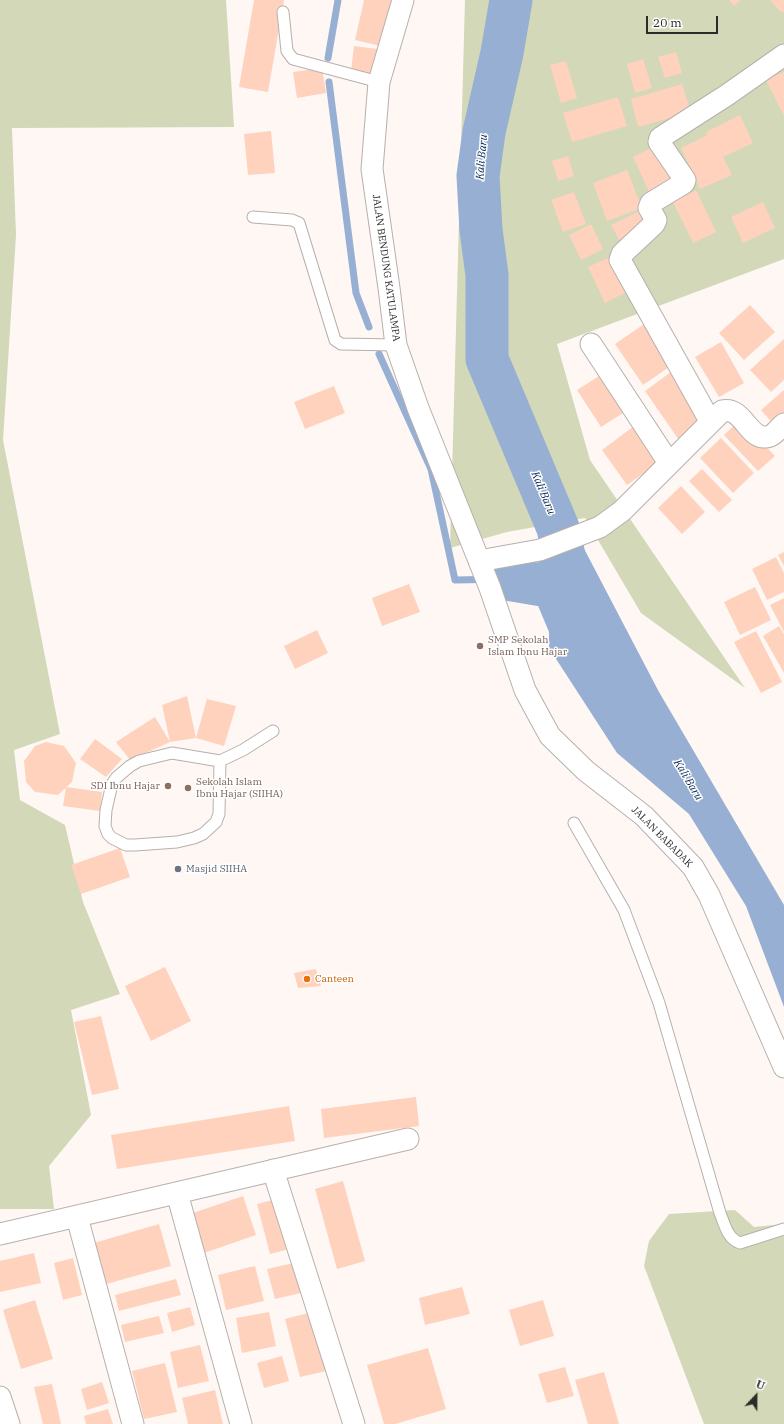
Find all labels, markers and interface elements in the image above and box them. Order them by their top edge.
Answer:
scale bar [648,8,720,34]
text: 20 m [653,15,682,30]
water label: Kali Baru [473,134,491,180]
street label: JALAN BENDUNG KATULAMPA [370,194,402,342]
water label: Kali Baru [528,470,558,516]
place label: SMP Sekolah Islam Ibnu Hajar [488,634,567,658]
marker: SMP Sekolah Islam Ibnu Hajar [475,641,485,651]
water label: Kali Baru [671,757,705,803]
place label: Sekolah Islam Ibnu Hajar (SIIHA) [196,776,283,800]
place label: SDI Ibnu Hajar [91,780,160,792]
marker: SDI Ibnu Hajar [163,781,173,791]
marker: Sekolah Islam Ibnu Hajar (SIIHA) [183,783,193,793]
street label: JALAN BABADAK [629,804,695,870]
place label: Masjid SIIHA [186,863,247,875]
marker: Masjid SIIHA [173,864,183,874]
place label: Canteen [315,973,354,985]
marker: Canteen [302,974,312,984]
north arrow [736,1376,776,1416]
text: U [754,1377,767,1393]

